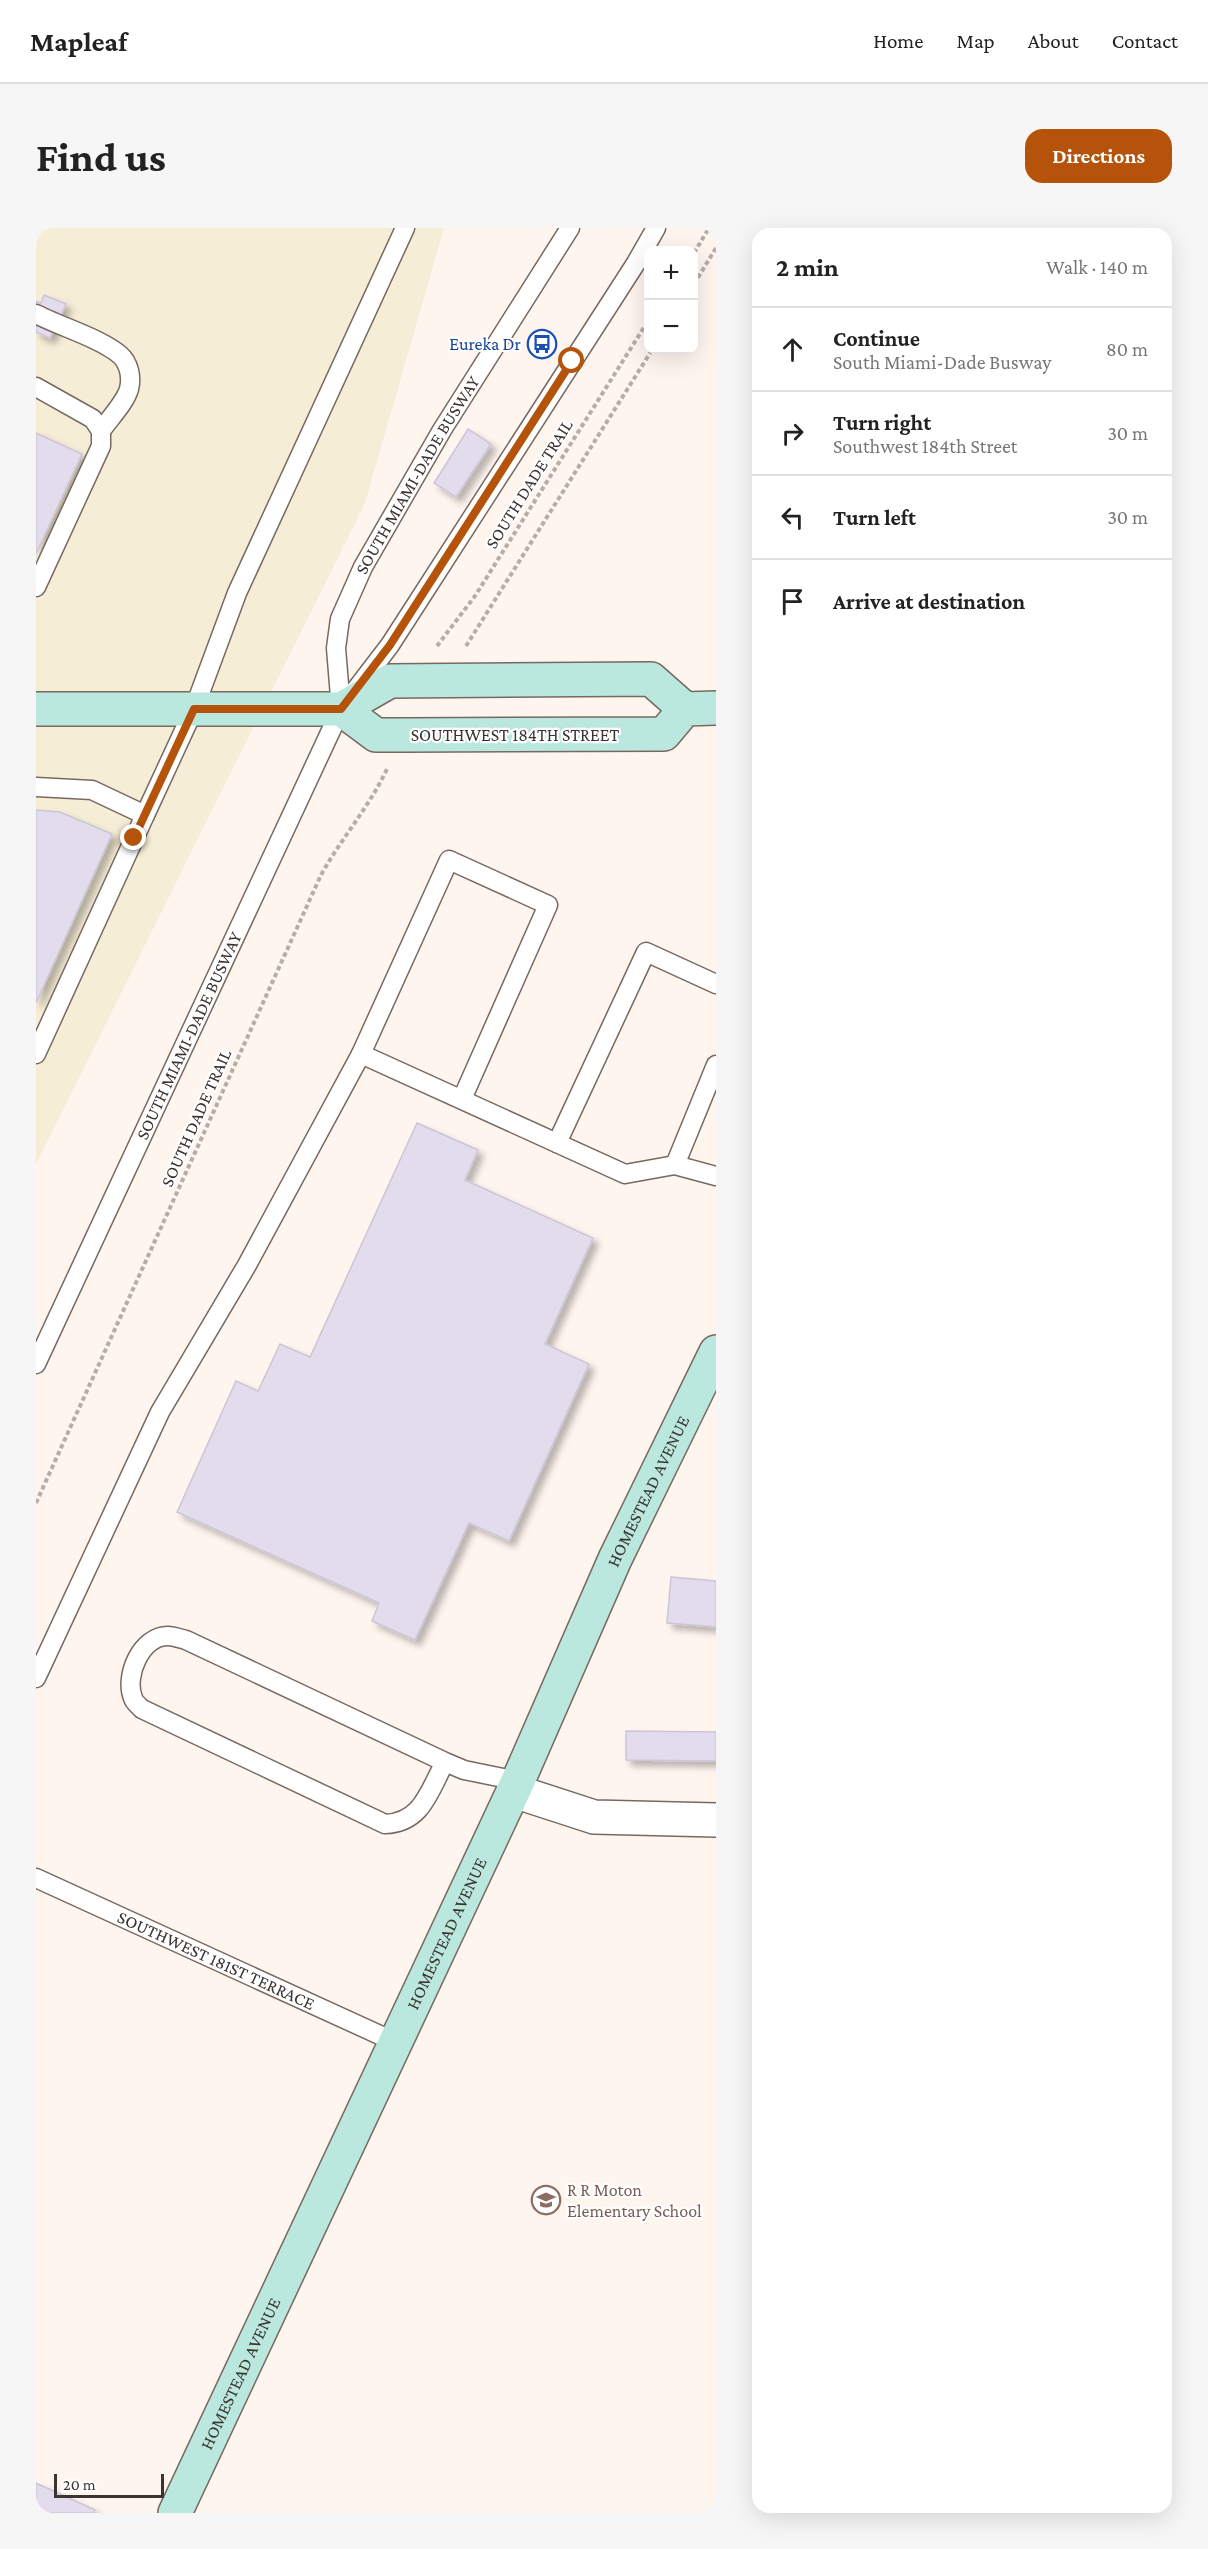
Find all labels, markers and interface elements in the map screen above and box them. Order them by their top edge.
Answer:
text: Mapleaf [30,26,127,57]
text: Home [873,29,923,53]
text: Map [956,29,995,53]
text: About [1028,29,1079,53]
text: Contact [1112,29,1178,53]
button: Directions [1025,129,1172,183]
text: Find us [36,133,166,180]
map controls [644,246,698,354]
button: + [644,246,698,300]
text: 2 min [776,253,839,282]
text: Walk · 140 m [1046,256,1148,278]
button: − [644,300,698,354]
text: Continue [833,326,920,351]
bus stop icon: Eureka Dr [526,328,558,360]
icon: ahead [776,333,809,366]
place label: Eureka Dr [449,334,522,354]
text: 80 m [1106,338,1148,360]
route start [558,347,584,373]
text: South Miami-Dade Busway [833,351,1052,373]
street label: SOUTH MIAMI-DADE BUSWAY [351,372,484,577]
text: Turn right [833,410,931,435]
street label: SOUTH DADE TRAIL [481,416,577,552]
icon: right [776,417,809,450]
text: 30 m [1107,422,1148,444]
text: Southwest 184th Street [833,435,1017,457]
icon: left [776,501,809,534]
text: Turn left [833,505,916,530]
text: 30 m [1107,506,1148,528]
icon: arrive [776,585,809,618]
text: Arrive at destination [833,589,1025,614]
street label: SOUTHWEST 184TH STREET [411,725,620,745]
route end [120,824,146,850]
street label: SOUTH MIAMI-DADE BUSWAY [132,928,246,1143]
street label: SOUTH DADE TRAIL [157,1046,235,1190]
street label: HOMESTEAD AVENUE [603,1412,693,1570]
street label: HOMESTEAD AVENUE [402,1854,491,2013]
street label: SOUTHWEST 181ST TERRACE [114,1907,318,2014]
place label: R R Moton Elementary School [567,2180,702,2221]
school or university icon: R R Moton Elementary School [530,2184,562,2216]
street label: HOMESTEAD AVENUE [196,2294,285,2453]
scale bar [54,2471,164,2498]
text: 20 m [63,2476,96,2493]

